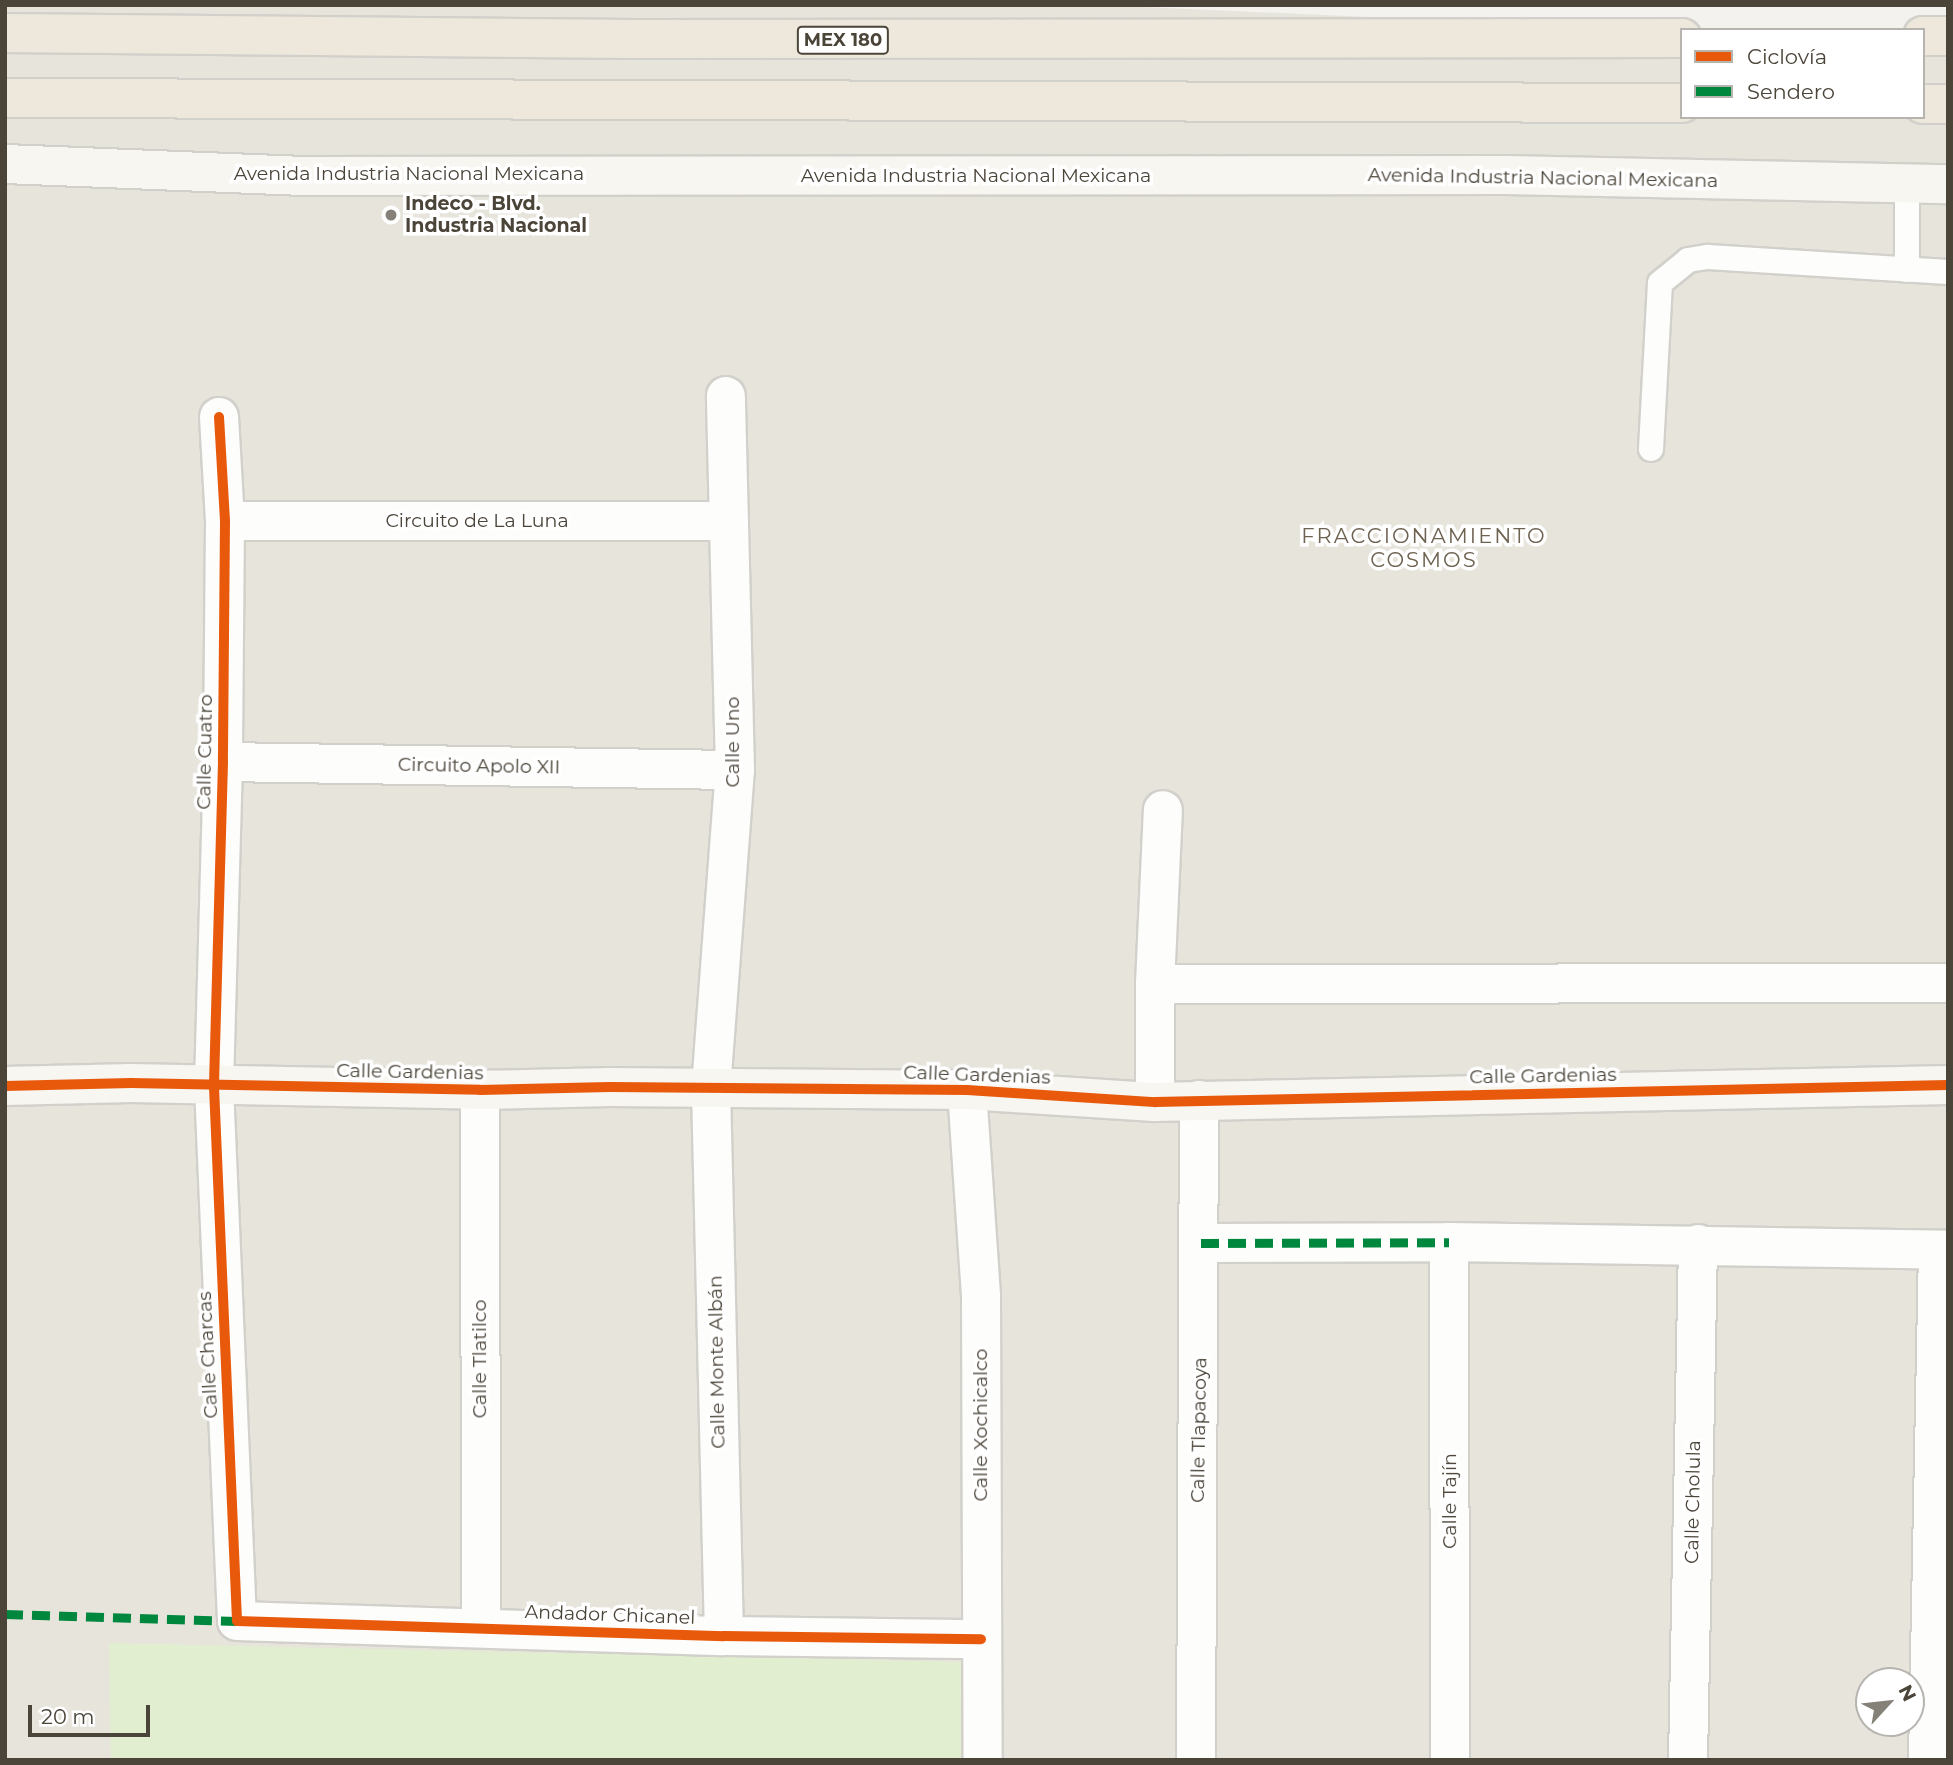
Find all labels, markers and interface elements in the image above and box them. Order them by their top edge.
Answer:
road number: MEX 180 [796,26,890,55]
legend [1680,28,1925,119]
text: Ciclovía [1747,44,1827,69]
text: Sendero [1747,79,1835,104]
street label: Avenida Industria Nacional Mexicana [234,163,584,185]
street label: Avenida Industria Nacional Mexicana [1368,164,1718,192]
street label: Avenida Industria Nacional Mexicana [801,165,1151,187]
place label: Indeco - Blvd. Industria Nacional [405,193,587,237]
marker: Indeco - Blvd. Industria Nacional [383,207,399,223]
street label: Circuito de La Luna [385,510,569,532]
district label: FRACCIONAMIENTO COSMOS [1303,523,1545,573]
street label: Calle Cuatro [193,694,217,810]
street label: Calle Uno [722,696,744,788]
street label: Circuito Apolo XII [398,753,560,779]
street label: Calle Gardenias [336,1059,484,1085]
street label: Calle Gardenias [903,1061,1051,1089]
street label: Calle Gardenias [1469,1063,1617,1089]
street label: Calle Monte Albán [704,1275,730,1449]
street label: Calle Charcas [193,1291,223,1419]
street label: Calle Tlatilco [469,1300,491,1418]
street label: Calle Xochicalco [970,1349,992,1501]
street label: Calle Tlapacoya [1186,1357,1212,1503]
street label: Calle Cholula [1681,1440,1705,1564]
street label: Calle Tajín [1439,1453,1461,1549]
street label: Andador Chicanel [524,1601,696,1629]
north arrow [1855,1667,1925,1737]
text: N [1894,1681,1921,1705]
scale bar [32,1692,154,1736]
text: 20 m [41,1704,95,1729]

